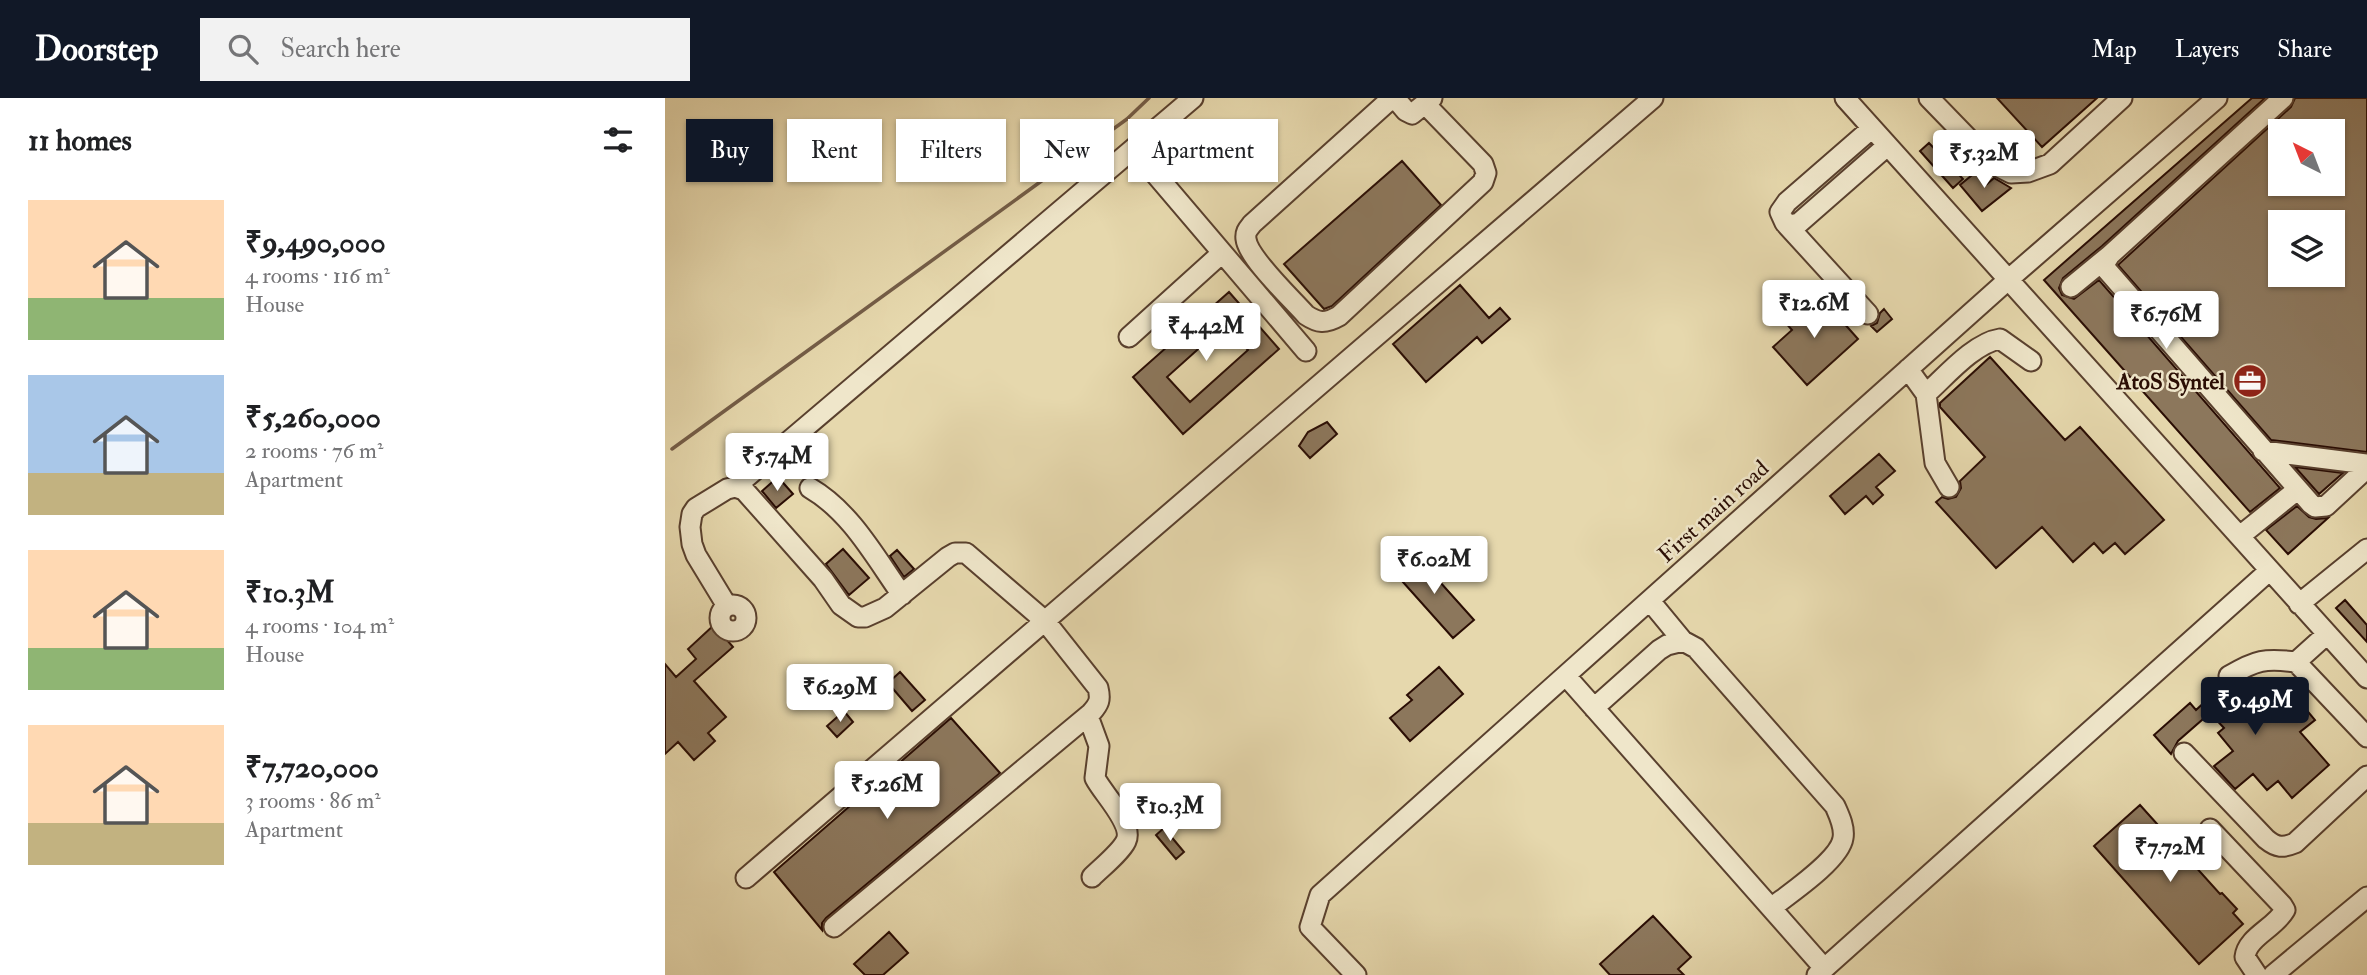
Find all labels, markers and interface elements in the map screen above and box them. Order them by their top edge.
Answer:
search box [200,18,690,81]
text: Doorstep [35,29,158,70]
icon: search [224,30,262,68]
text: Search here [280,33,401,65]
text: Map [2092,34,2137,65]
text: Layers [2175,34,2239,65]
text: Share [2277,34,2332,65]
chip: Buy [686,119,773,182]
chip: Rent [787,119,882,182]
chip: Filters [896,119,1006,182]
chip: New [1020,119,1114,182]
chip: Apartment [1128,119,1278,182]
north arrow [2268,119,2345,196]
map controls [2268,119,2345,287]
icon: filters [599,121,637,159]
text: 11 homes [28,122,132,159]
pin: ₹5.32M [1927,130,2041,190]
text: ₹5.32M [1949,138,2019,167]
button: layers [2268,210,2345,287]
text: ₹9,490,000 [245,224,386,261]
icon: home [84,228,168,312]
text: 4 rooms · 116 m² [245,261,390,290]
pin: ₹12.6M [1757,280,1871,340]
text: ₹12.6M [1778,288,1850,317]
text: House [245,290,304,319]
pin: ₹6.76M [2109,292,2223,351]
text: ₹6.76M [2130,299,2202,328]
pin: ₹4.42M [1149,303,1263,363]
text: ₹4.42M [1167,311,1245,340]
office icon: AtoS Syntel [2231,362,2269,400]
place label: AtoS Syntel [2116,367,2226,397]
text: ₹5,260,000 [245,399,381,436]
icon: home [84,403,168,487]
pin: ₹5.74M [720,434,834,493]
text: 2 rooms · 76 m² [245,436,383,465]
text: ₹5.74M [741,441,813,470]
street label: First main road [1652,454,1775,569]
text: Apartment [245,465,343,494]
pin: ₹6.02M [1377,536,1491,596]
text: ₹6.02M [1397,544,1471,573]
text: ₹10.3M [245,574,334,611]
icon: home [84,578,168,662]
text: 4 rooms · 104 m² [245,611,394,640]
text: House [245,640,304,669]
pin: ₹6.29M [783,664,897,724]
text: ₹6.29M [803,672,877,701]
pin: ₹9.49M [2198,678,2312,737]
text: ₹9.49M [2217,685,2293,714]
text: ₹7,720,000 [245,749,379,786]
icon: home [84,753,168,837]
pin: ₹5.26M [830,762,944,821]
text: ₹5.26M [851,769,923,798]
pin: ₹10.3M [1113,784,1227,843]
text: 3 rooms · 86 m² [245,786,381,815]
text: ₹10.3M [1136,791,1204,820]
text: Apartment [245,815,343,844]
pin: ₹7.72M [2113,824,2227,884]
text: ₹7.72M [2134,832,2206,861]

